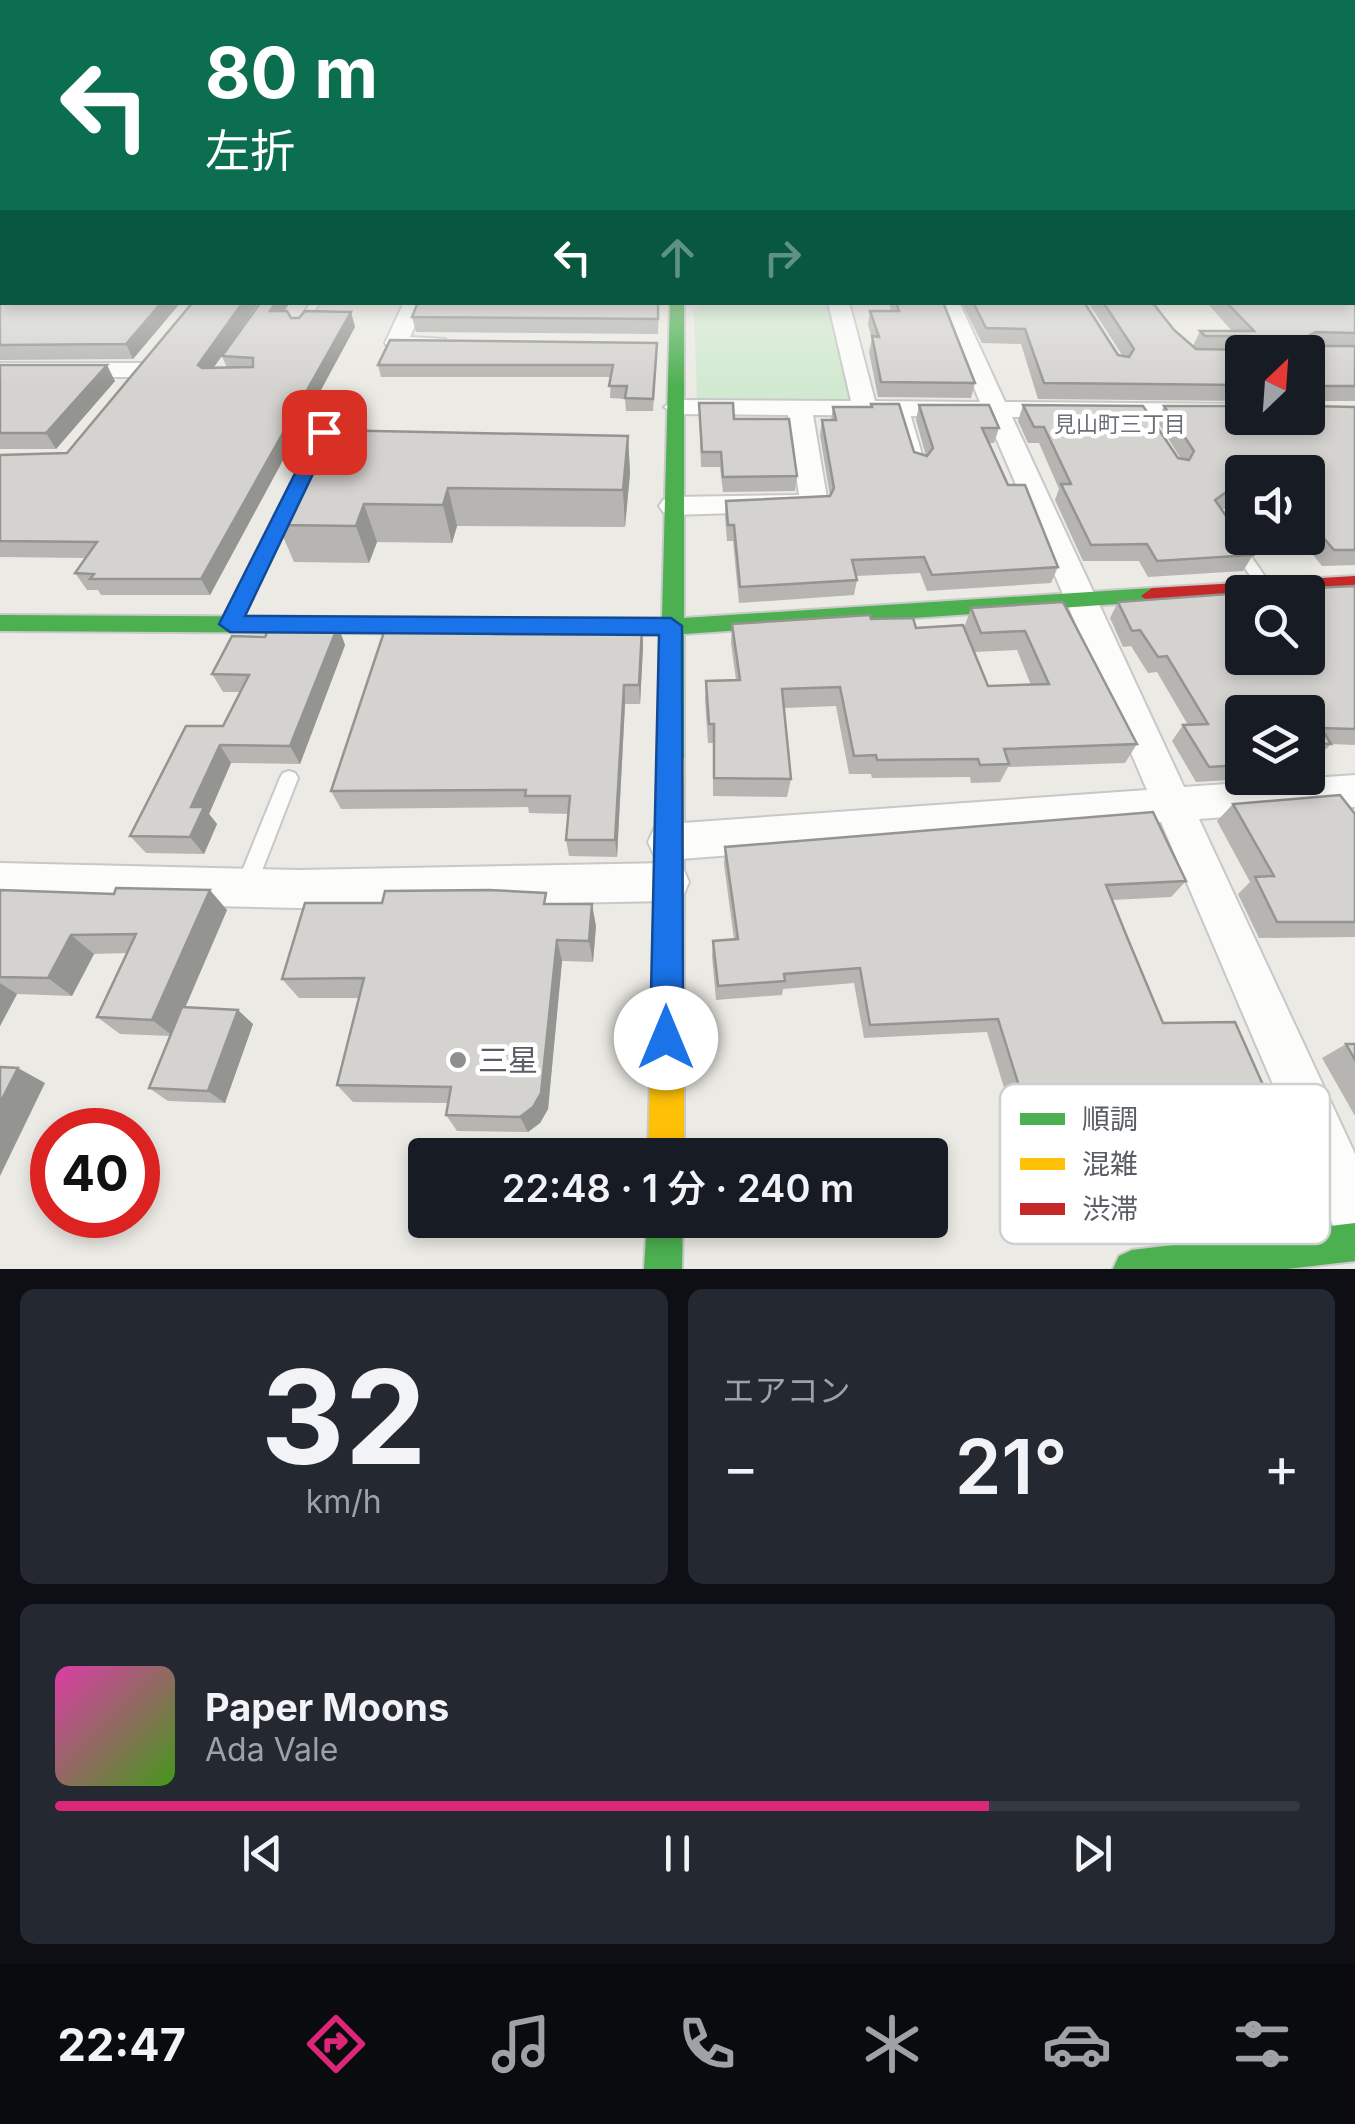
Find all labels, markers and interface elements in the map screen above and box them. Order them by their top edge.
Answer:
text: 80 m [205,30,378,115]
icon: left [40,40,170,170]
text: 左折 [205,123,295,178]
icon: left [545,230,600,285]
icon: ahead [650,230,705,285]
icon: right [755,230,810,285]
north arrow [1225,335,1325,435]
map controls [1225,335,1325,795]
pin [282,390,367,475]
icon: arrive [297,405,352,460]
district label: 見山町三丁目 [1054,411,1186,437]
button: sound [1225,455,1325,555]
button: search [1225,575,1325,675]
button: layers [1225,695,1325,795]
position arrow [614,986,718,1090]
place label: 三星 [478,1042,538,1078]
marker: 三星 [447,1049,469,1071]
legend [1000,1084,1330,1244]
text: 順調 [1082,1102,1138,1136]
speed limit sign: 40 [30,1108,160,1238]
text: 混雑 [1082,1147,1138,1181]
text: 22:48 · 1 分 · 240 m [502,1165,854,1211]
text: 渋滞 [1082,1192,1138,1226]
text: 32 [261,1338,427,1495]
text: エアコン [723,1371,851,1410]
text: 21° [955,1421,1068,1512]
text: − [723,1434,759,1500]
text: + [1264,1434,1300,1500]
text: km/h [306,1482,382,1521]
text: Paper Moons [205,1684,449,1730]
text: Ada Vale [205,1730,338,1769]
icon: previous [235,1826,290,1881]
icon: pause [650,1826,705,1881]
icon: next [1065,1826,1120,1881]
icon: directions [301,2009,371,2079]
icon: music [486,2009,556,2079]
icon: phone [672,2009,742,2079]
icon: climate [857,2009,927,2079]
icon: car [1042,2009,1112,2079]
icon: filters [1227,2009,1297,2079]
text: 22:47 [58,2017,186,2072]

